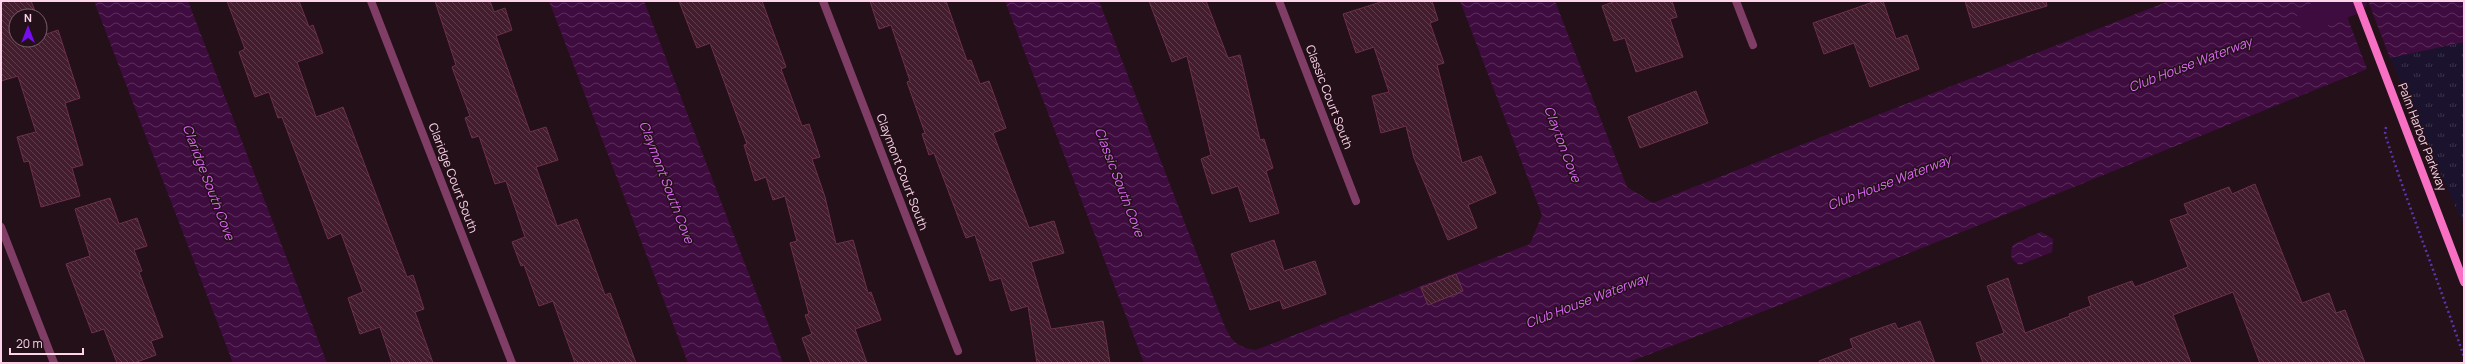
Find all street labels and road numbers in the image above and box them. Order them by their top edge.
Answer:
street label: Classic Court South [1302,42,1357,151]
street label: Palm Harbor Parkway [2394,80,2451,194]
street label: Claymont Court South [872,111,933,233]
street label: Claridge Court South [425,120,482,235]

